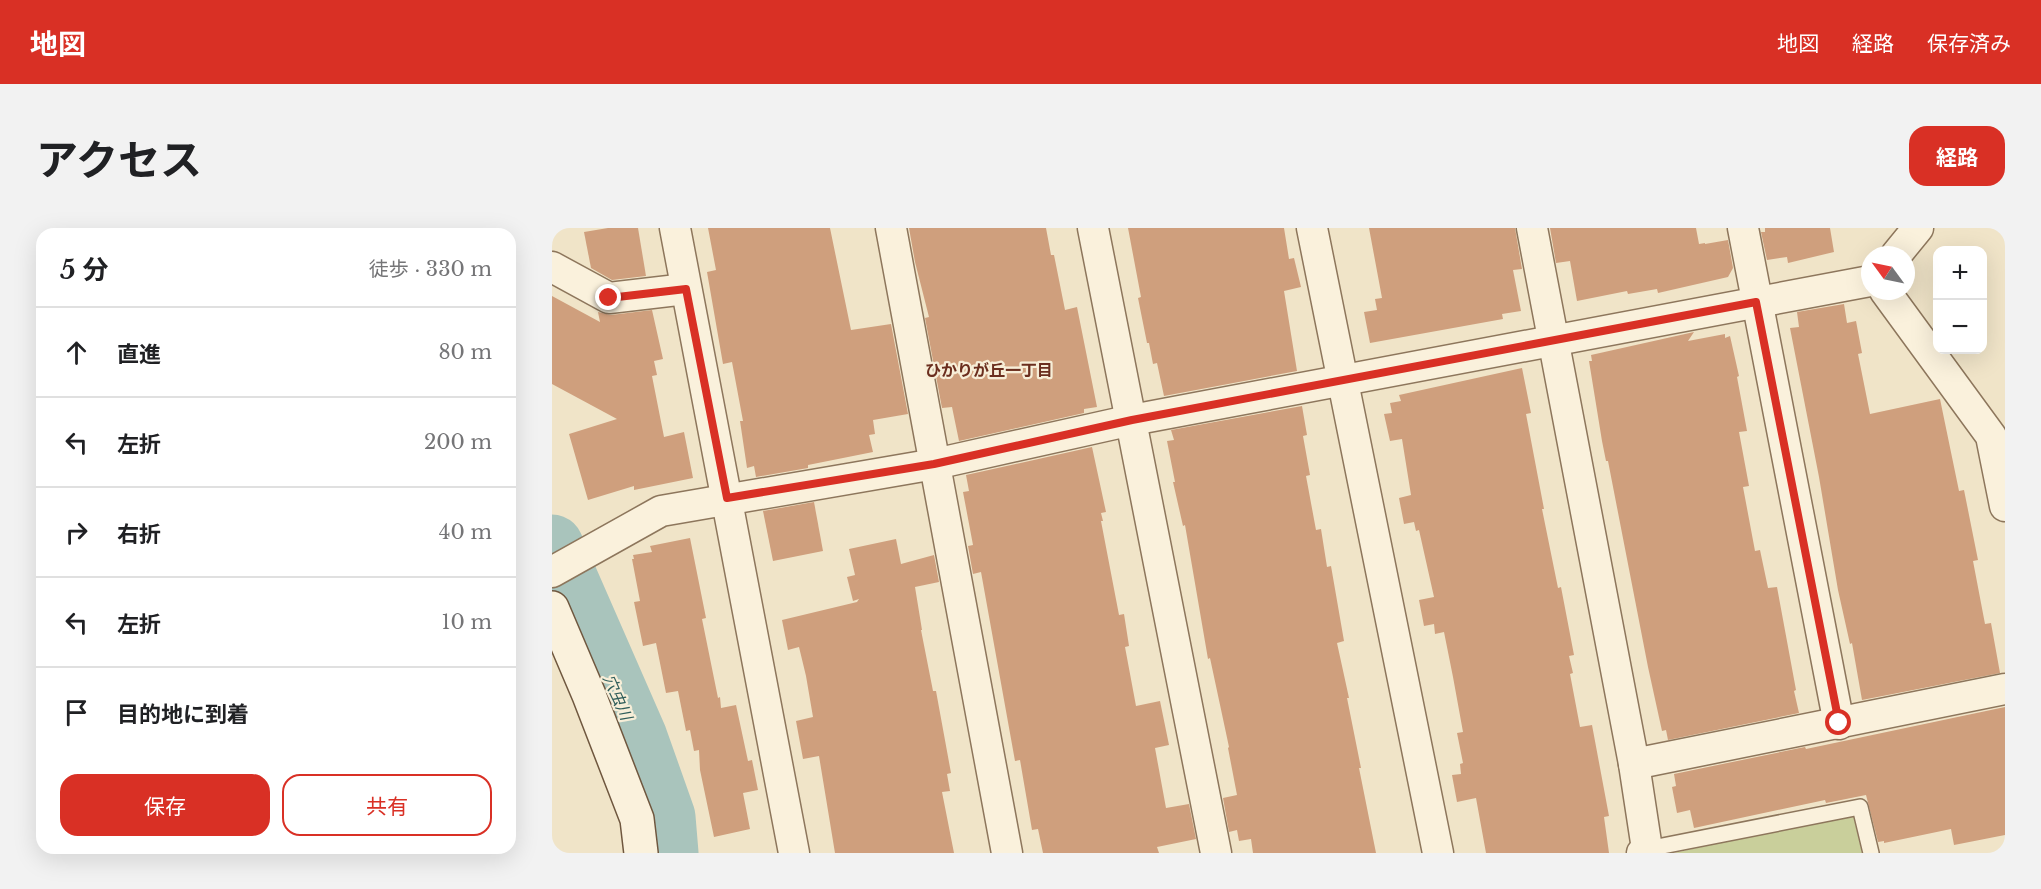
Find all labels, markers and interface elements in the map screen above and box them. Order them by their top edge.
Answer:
text: 地図 [30,27,86,62]
text: 地図 [1777,31,1819,57]
text: 経路 [1852,31,1894,57]
text: 保存済み [1927,31,2011,57]
button: 経路 [1909,126,2005,186]
text: アクセス [36,134,202,186]
north arrow [1861,246,1915,300]
map controls [1933,246,1987,354]
button: + [1933,246,1987,300]
text: 5 分 [60,254,108,286]
text: 徒歩 · 330 m [369,257,492,281]
route end [595,284,621,310]
button: − [1933,300,1987,354]
icon: ahead [60,336,93,369]
text: 80 m [438,340,492,364]
text: 直進 [117,341,161,368]
district label: ひかりが丘一丁目 [925,360,1053,380]
icon: left [60,426,93,459]
text: 200 m [424,430,492,454]
text: 左折 [117,431,161,458]
icon: right [60,516,93,549]
text: 40 m [439,520,492,544]
text: 右折 [117,521,161,548]
icon: left [60,606,93,639]
text: 10 m [442,610,492,634]
text: 左折 [117,611,161,638]
water label: 穴虫川 [599,671,638,725]
icon: arrive [60,696,93,729]
text: 目的地に到着 [117,701,249,728]
route start [1825,709,1851,735]
button: 保存 [60,774,270,836]
button: 共有 [282,774,492,836]

